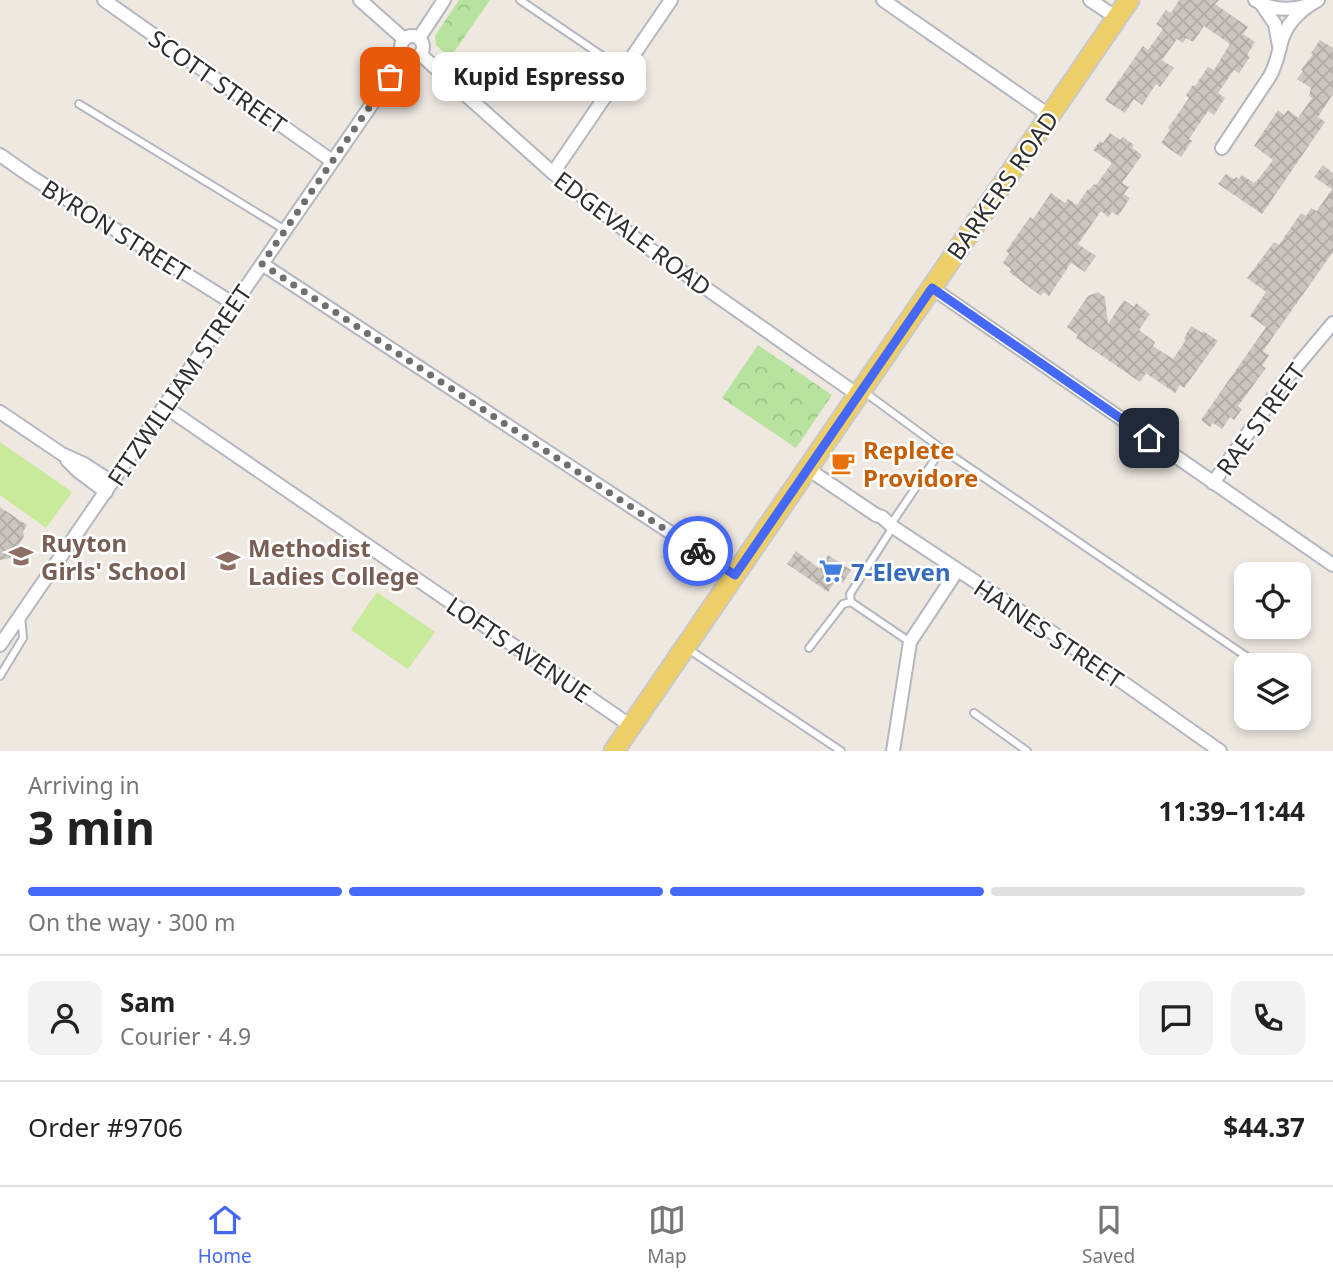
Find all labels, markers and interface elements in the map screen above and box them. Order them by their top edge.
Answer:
street label: SCOTT STREET [143,21,294,141]
pin [360,47,420,107]
callout: Kupid Espresso [432,52,646,102]
icon: bag [371,58,409,96]
text: Kupid Espresso [453,60,625,92]
street label: BARKERS ROAD [938,104,1066,266]
street label: EDGEVALE ROAD [548,163,718,303]
street label: BYRON STREET [36,171,197,289]
street label: FITZWILLIAM STREET [99,277,259,492]
street label: RAE STREET [1208,356,1312,482]
pin [1119,408,1179,468]
icon: home [1130,419,1168,457]
place label: Replete Providore [863,433,978,494]
cafe icon: Replete Providore [829,449,857,477]
courier [663,516,733,586]
place label: Ruyton Girls' School [41,526,186,587]
place label: Methodist Ladies College [248,531,419,592]
icon: bike [679,532,717,570]
school or university icon: Ruyton Girls' School [7,542,35,570]
school or university icon: Methodist Ladies College [214,547,242,575]
place label: 7-Eleven [851,555,950,588]
supermarket icon: 7-Eleven [817,557,845,585]
map controls [1234,562,1311,730]
button: locate [1234,562,1311,639]
street label: HAINES STREET [968,571,1131,696]
street label: LOFTS AVENUE [440,589,598,709]
button: layers [1234,653,1311,730]
text: Arriving in [28,769,140,801]
text: 11:39–11:44 [1158,793,1305,829]
text: 3 min [28,796,155,858]
text: On the way · 300 m [28,906,235,938]
button: person [28,981,102,1055]
button: chat [1139,981,1213,1055]
button: phone [1231,981,1305,1055]
text: Sam [120,984,175,1020]
text: Courier · 4.9 [120,1020,251,1052]
text: Order #9706 [28,1109,183,1145]
text: $44.37 [1223,1109,1305,1145]
tab: Home [198,1201,252,1269]
tab: Map [647,1201,687,1269]
tab: Saved [1082,1201,1135,1269]

